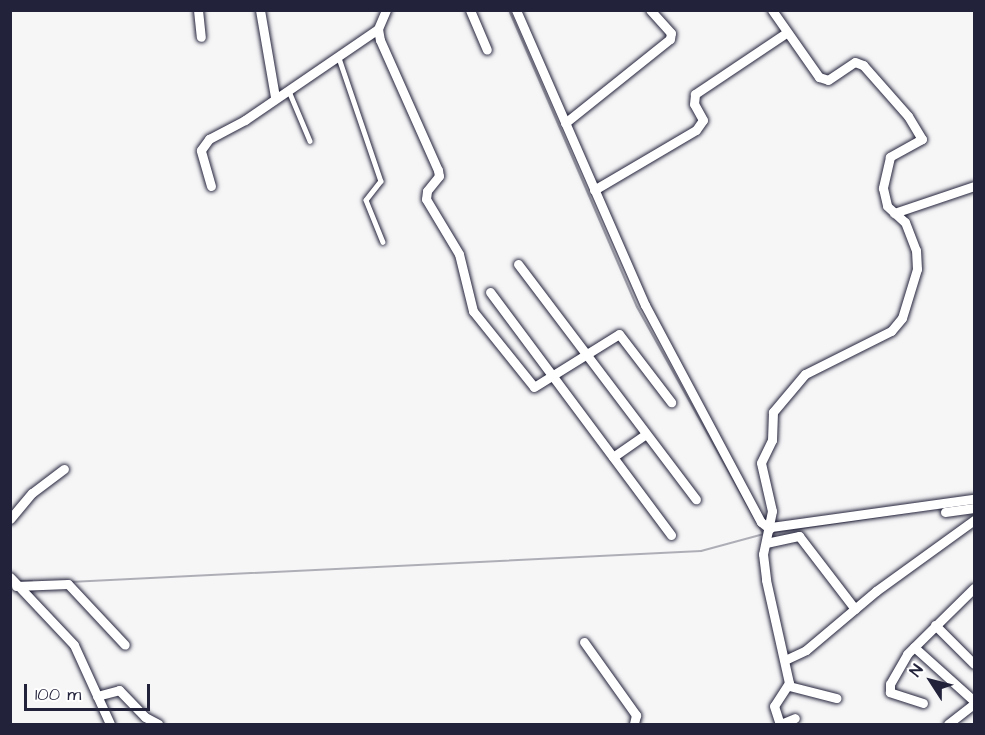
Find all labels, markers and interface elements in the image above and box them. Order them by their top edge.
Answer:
north arrow [901,651,961,711]
text: N [905,660,928,681]
scale bar [27,672,153,710]
text: 100 m [35,682,81,707]

